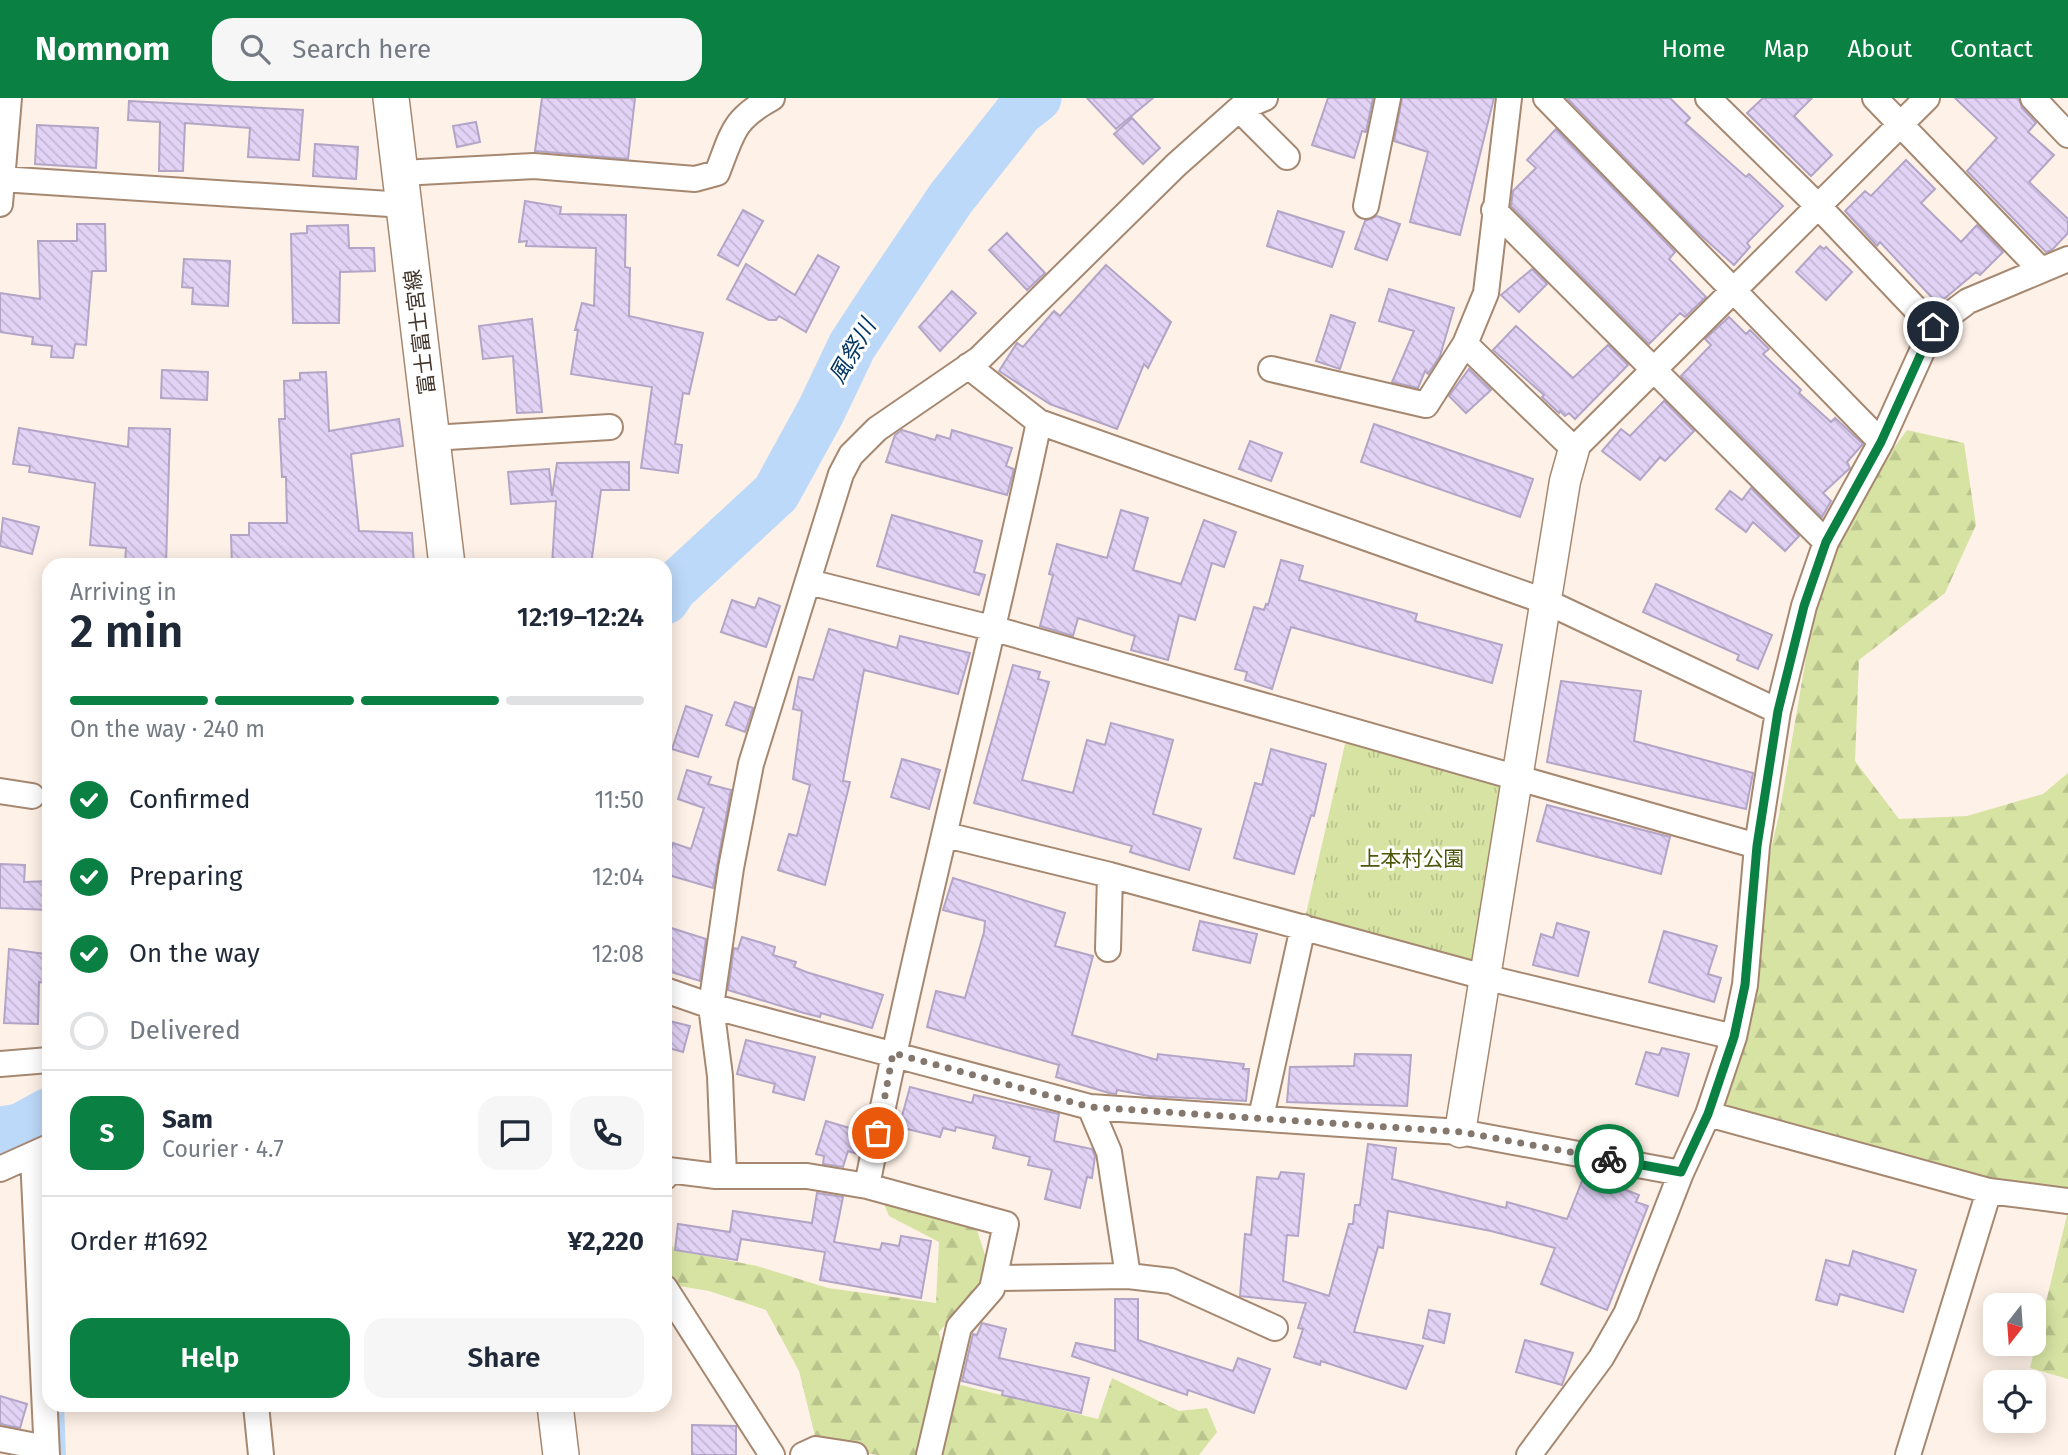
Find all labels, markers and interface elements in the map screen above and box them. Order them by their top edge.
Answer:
search box [212,18,702,81]
text: Nomnom [35,29,170,69]
icon: search [236,30,274,68]
text: Search here [292,34,431,65]
text: Home [1662,35,1726,63]
text: Map [1764,35,1810,63]
text: About [1848,35,1912,63]
text: Contact [1950,35,2033,63]
street label: 富士富士宮線 [399,268,441,396]
pin [1903,297,1963,357]
icon: home [1914,308,1952,346]
water label: 風祭川 [823,312,883,388]
text: Arriving in [70,578,177,606]
text: 12:19–12:24 [517,602,644,633]
text: 2 min [70,604,183,659]
text: On the way · 240 m [70,715,265,743]
icon: check [70,781,108,819]
text: Confirmed [129,784,250,815]
text: 11:50 [594,786,644,814]
park label: 上本村公園 [1360,846,1465,872]
icon: check [70,858,108,896]
text: Preparing [129,861,242,892]
text: 12:04 [592,863,644,891]
icon: check [70,935,108,973]
text: On the way [129,938,260,969]
text: 12:08 [592,940,644,968]
text: Delivered [129,1015,241,1046]
button: chat [478,1096,552,1170]
button: phone [570,1096,644,1170]
pin [848,1103,908,1163]
text: Sam [162,1104,213,1135]
icon: bag [859,1114,897,1152]
text: S [100,1118,114,1149]
courier [1574,1124,1644,1194]
text: Courier · 4.7 [162,1135,284,1163]
icon: bike [1590,1140,1628,1178]
text: Order #1692 [70,1226,208,1257]
text: ¥2,220 [568,1226,644,1257]
north arrow [1983,1293,2046,1356]
map controls [1983,1293,2046,1433]
button: Help [70,1318,350,1398]
button: Share [364,1318,644,1398]
button: locate [1983,1370,2046,1433]

